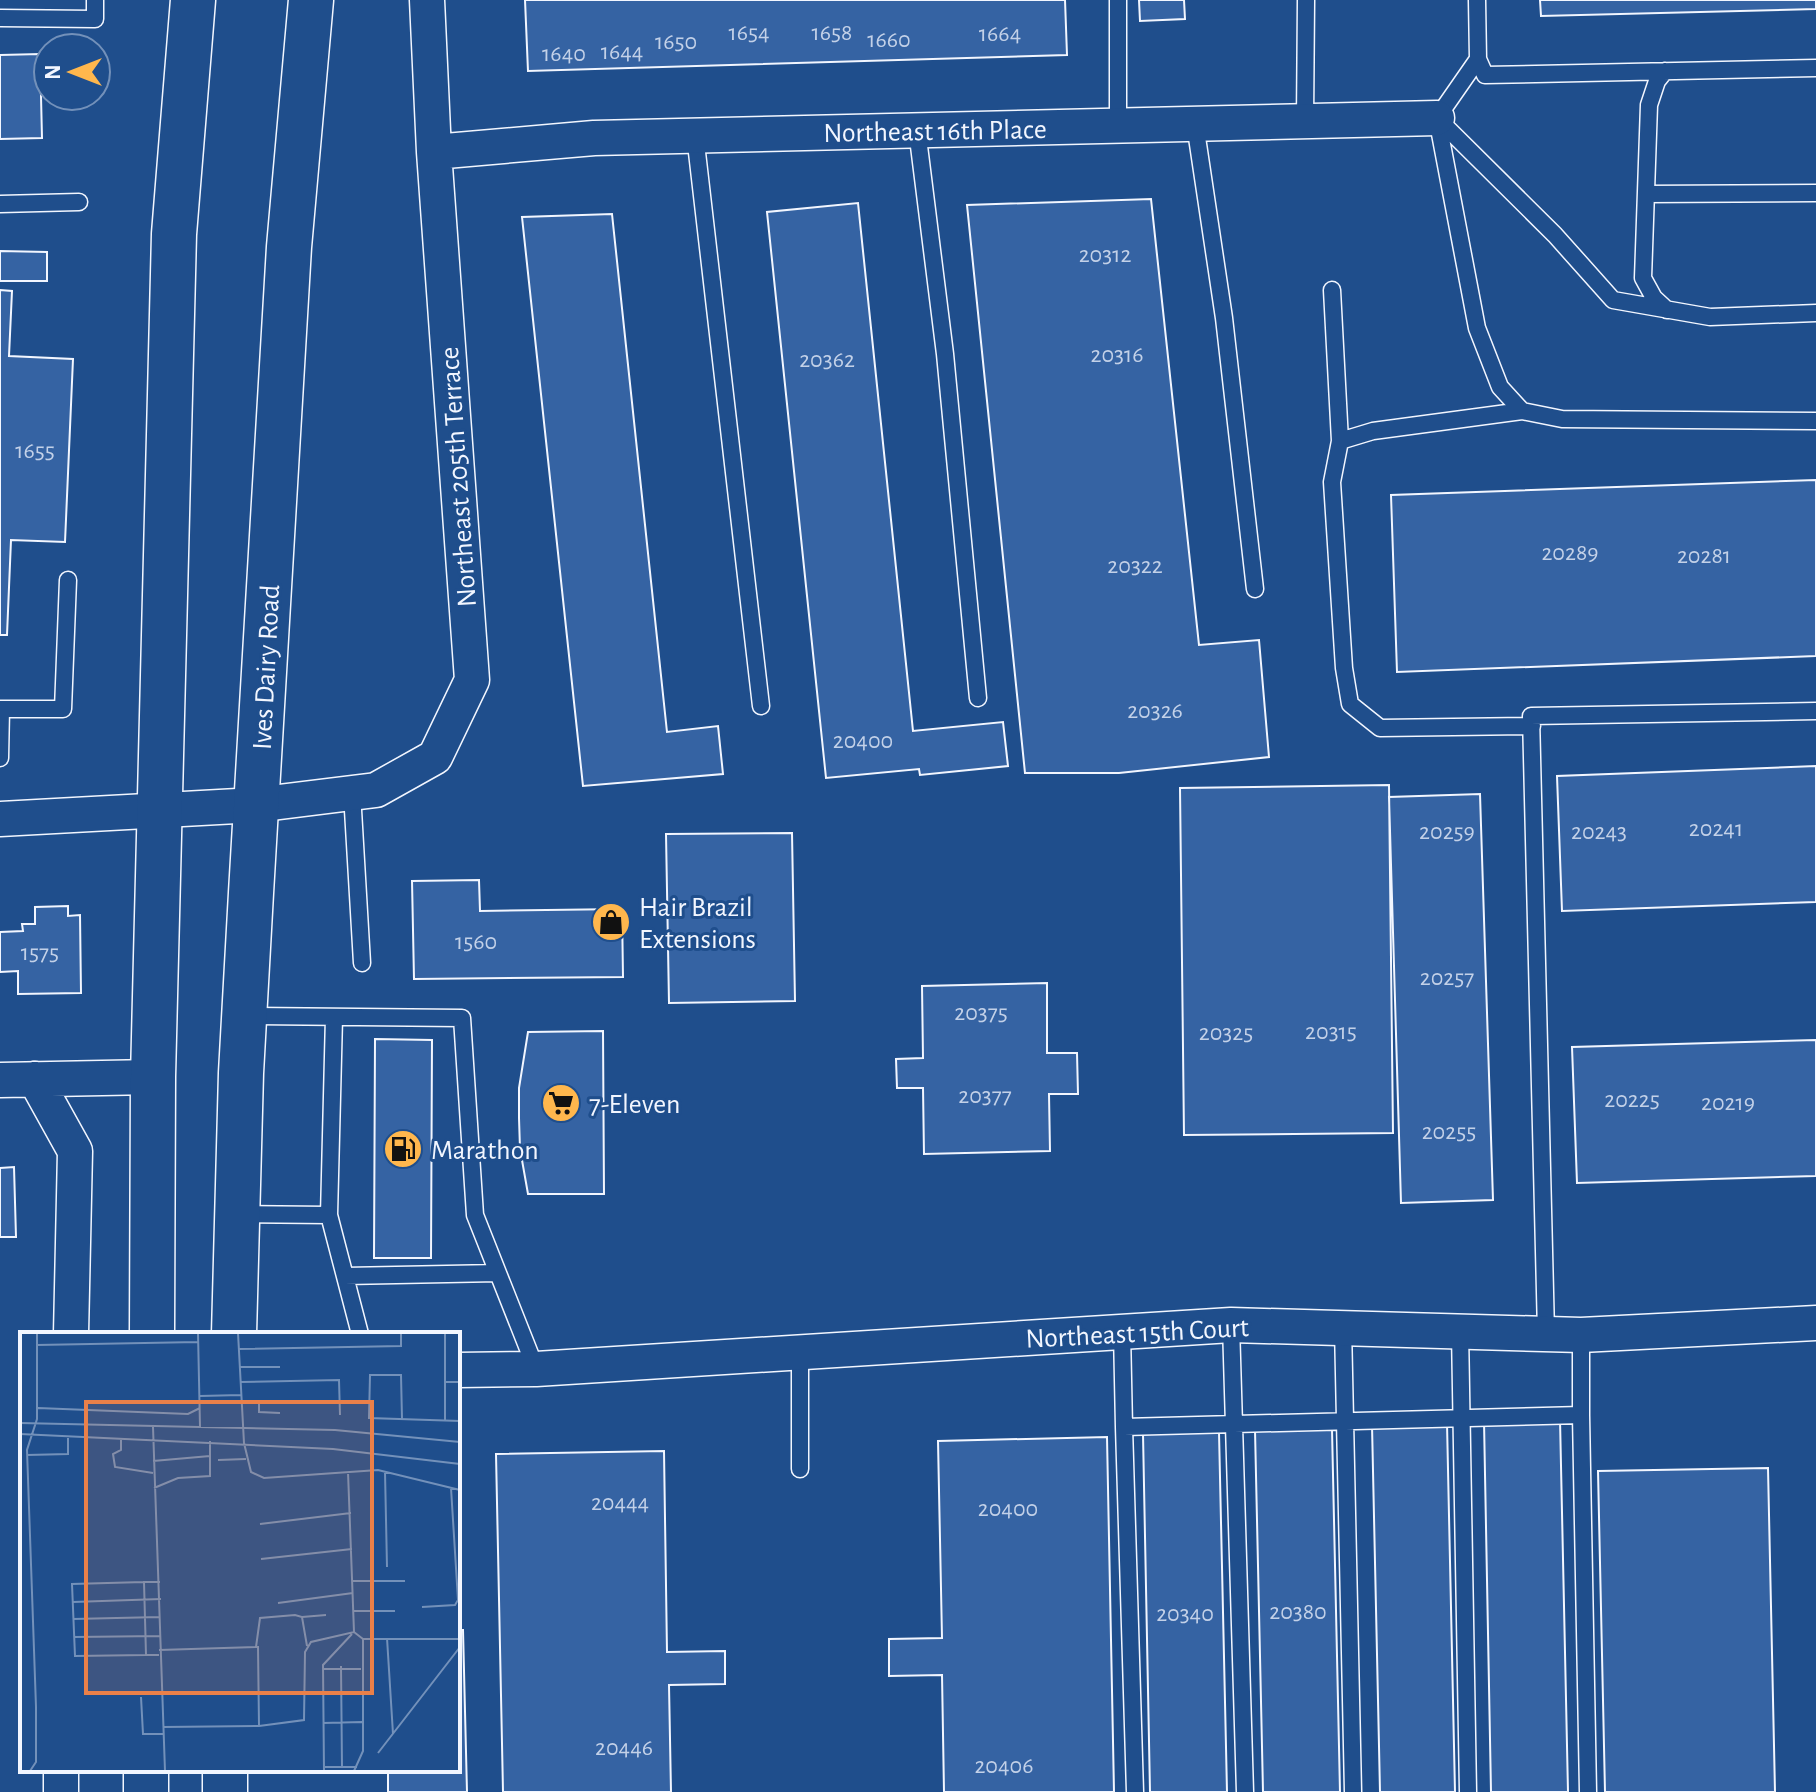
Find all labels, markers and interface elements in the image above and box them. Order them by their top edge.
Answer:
house number: 1654 [728,21,770,45]
house number: 1658 [812,21,852,45]
house number: 1664 [979,22,1021,46]
house number: 1660 [867,28,911,52]
house number: 1650 [655,30,697,54]
north arrow [32,32,112,112]
house number: 1644 [601,40,643,64]
house number: 1640 [542,42,586,66]
text: N [42,64,64,80]
street label: Northeast 16th Place [823,116,1047,148]
house number: 20312 [1079,243,1131,267]
house number: 20316 [1090,343,1144,367]
street label: Northeast 205th Terrace [436,346,482,608]
house number: 20362 [799,348,855,372]
house number: 1655 [15,439,55,463]
house number: 20289 [1541,541,1599,565]
house number: 20281 [1677,544,1731,568]
house number: 20322 [1107,554,1163,578]
street label: Ives Dairy Road [249,584,285,750]
house number: 20326 [1127,699,1183,723]
house number: 20400 [833,729,893,753]
house number: 20241 [1689,817,1743,841]
house number: 20259 [1419,820,1475,844]
house number: 20243 [1571,820,1627,844]
place label: Hair Brazil Extensions [639,894,756,954]
shop icon: Hair Brazil Extensions [590,901,632,943]
house number: 1560 [455,930,497,954]
house number: 1575 [21,941,59,965]
house number: 20257 [1420,966,1474,990]
house number: 20375 [954,1001,1008,1025]
house number: 20315 [1305,1020,1357,1044]
house number: 20325 [1199,1021,1253,1045]
supermarket icon: 7-Eleven [540,1082,582,1124]
house number: 20377 [958,1084,1012,1108]
house number: 20225 [1604,1088,1660,1112]
place label: 7-Eleven [589,1091,681,1119]
house number: 20219 [1701,1091,1755,1115]
house number: 20255 [1422,1120,1476,1144]
fuel station icon: Marathon [382,1128,424,1170]
place label: Marathon [431,1137,539,1165]
street label: Northeast 15th Court [1025,1314,1249,1354]
inset map [20,1332,460,1772]
house number: 20444 [591,1491,649,1515]
house number: 20400 [978,1497,1038,1521]
house number: 20380 [1269,1600,1327,1624]
house number: 20340 [1156,1602,1214,1626]
house number: 20446 [595,1736,653,1760]
house number: 20406 [974,1754,1034,1778]

